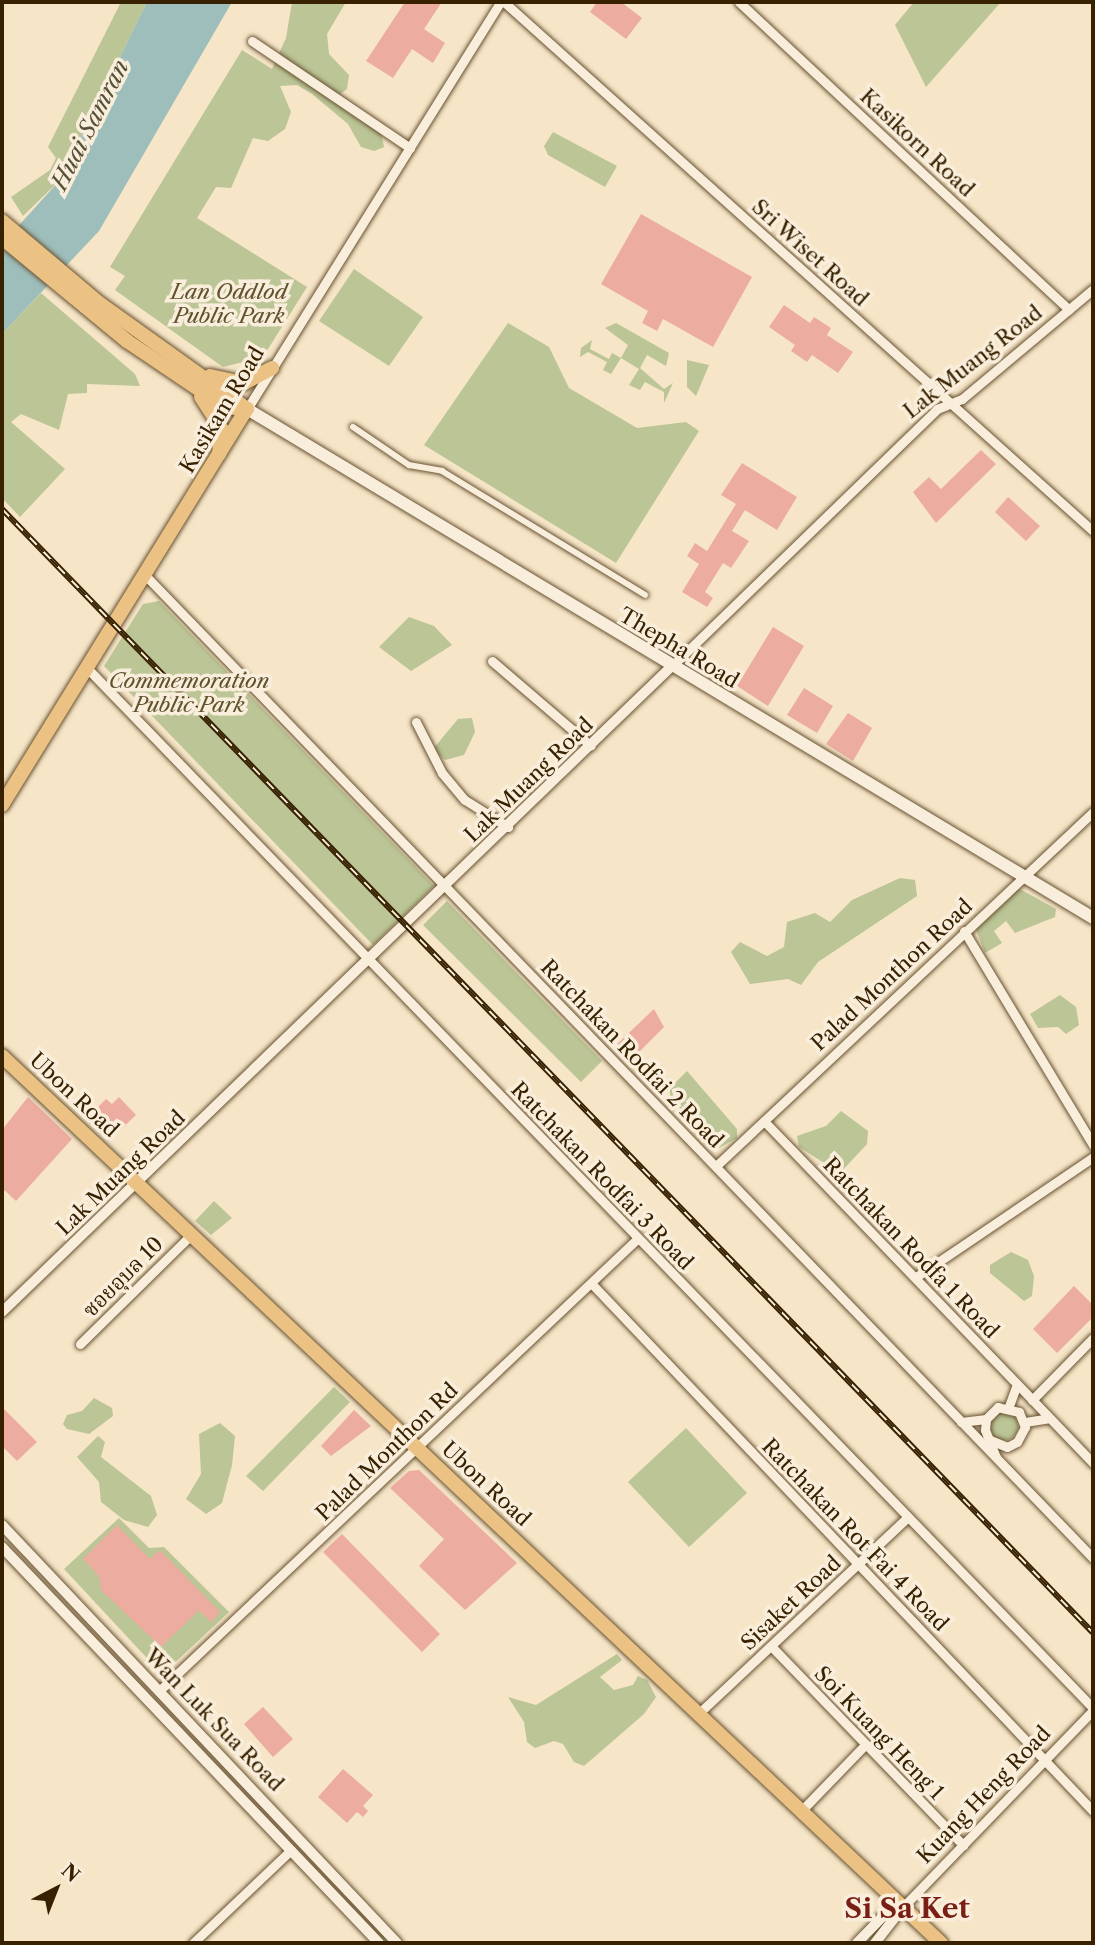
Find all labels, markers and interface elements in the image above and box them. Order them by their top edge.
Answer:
water label: Huai Samran [45,55,135,195]
street label: Kasikorn Road [855,84,979,202]
street label: Sri Wiset Road [746,194,874,312]
park label: Lan Oddlod Public Park [171,279,287,329]
street label: Lak Muang Road [899,300,1047,424]
street label: Kasikam Road [174,342,270,478]
street label: Thepha Road [615,602,743,694]
park label: Commemoration Public Park [109,668,269,718]
street label: Lak Muang Road [459,712,599,848]
street label: Palad Monthon Road [806,894,978,1056]
street label: Ratchakan Rodfai 2 Road [536,955,728,1153]
street label: Ubon Road [24,1047,124,1143]
street label: Ratchakan Rodfai 3 Road [506,1077,698,1275]
street label: Lak Muang Road [51,1105,191,1241]
street label: Ratchakan Rodfa 1 Road [818,1152,1004,1344]
street label: ซอยอุบล 10 [78,1232,168,1322]
street label: Palad Monthon Rd [311,1378,463,1526]
street label: Ratchakan Rot Fai 4 Road [757,1434,953,1636]
street label: Ubon Road [436,1436,536,1532]
street label: Sisaket Road [736,1550,846,1656]
street label: Wan Luk Sua Road [139,1643,289,1797]
street label: Soi Kuang Heng 1 [809,1661,949,1805]
street label: Kuang Heng Road [912,1721,1056,1869]
north arrow [21,1854,91,1924]
text: N [57,1859,84,1887]
district label: Si Sa Ket [844,1891,970,1925]

